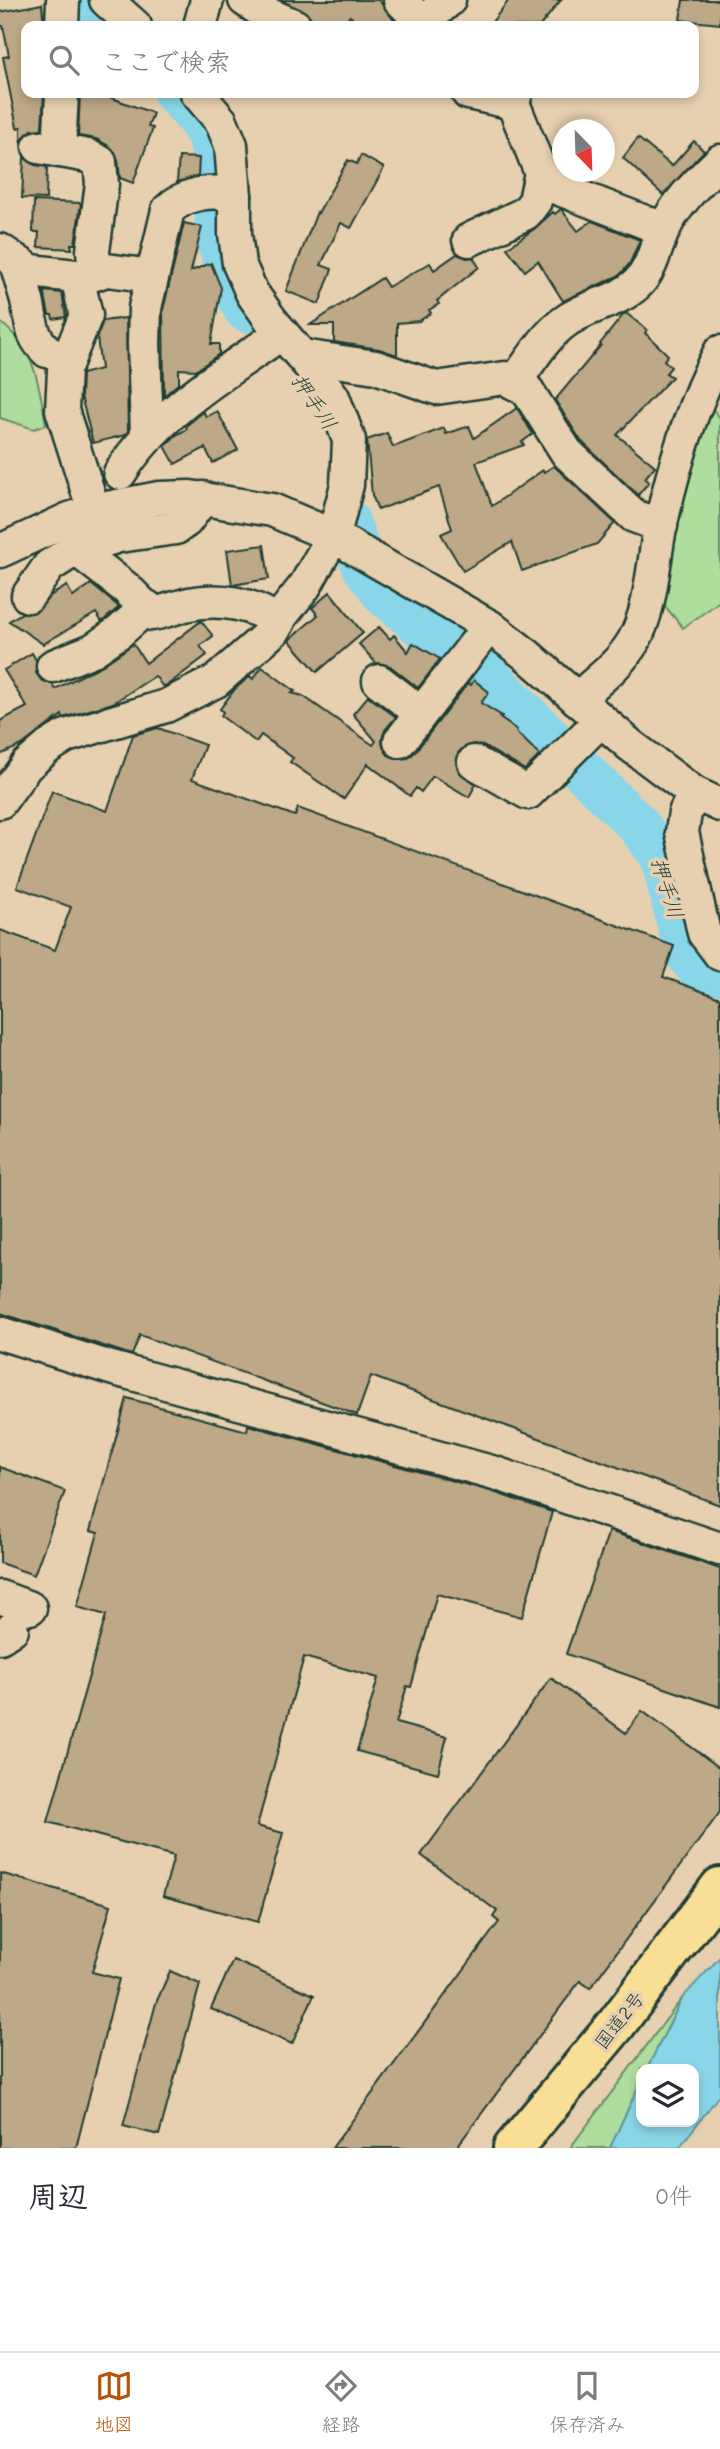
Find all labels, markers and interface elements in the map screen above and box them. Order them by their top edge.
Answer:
search box [21,21,699,98]
icon: search [45,41,83,79]
text: ここで検索 [101,48,231,78]
north arrow [552,119,615,182]
water label: 押手川 [286,369,342,435]
water label: 押手川 [646,854,688,922]
street label: 国道2号 [591,1987,649,2054]
map controls [636,2064,699,2127]
button: layers [636,2064,699,2127]
text: 周辺 [28,2180,88,2215]
text: 0件 [655,2183,692,2210]
tab: 地図 [95,2367,133,2436]
tab: 経路 [322,2367,360,2436]
tab: 保存済み [549,2367,625,2436]

